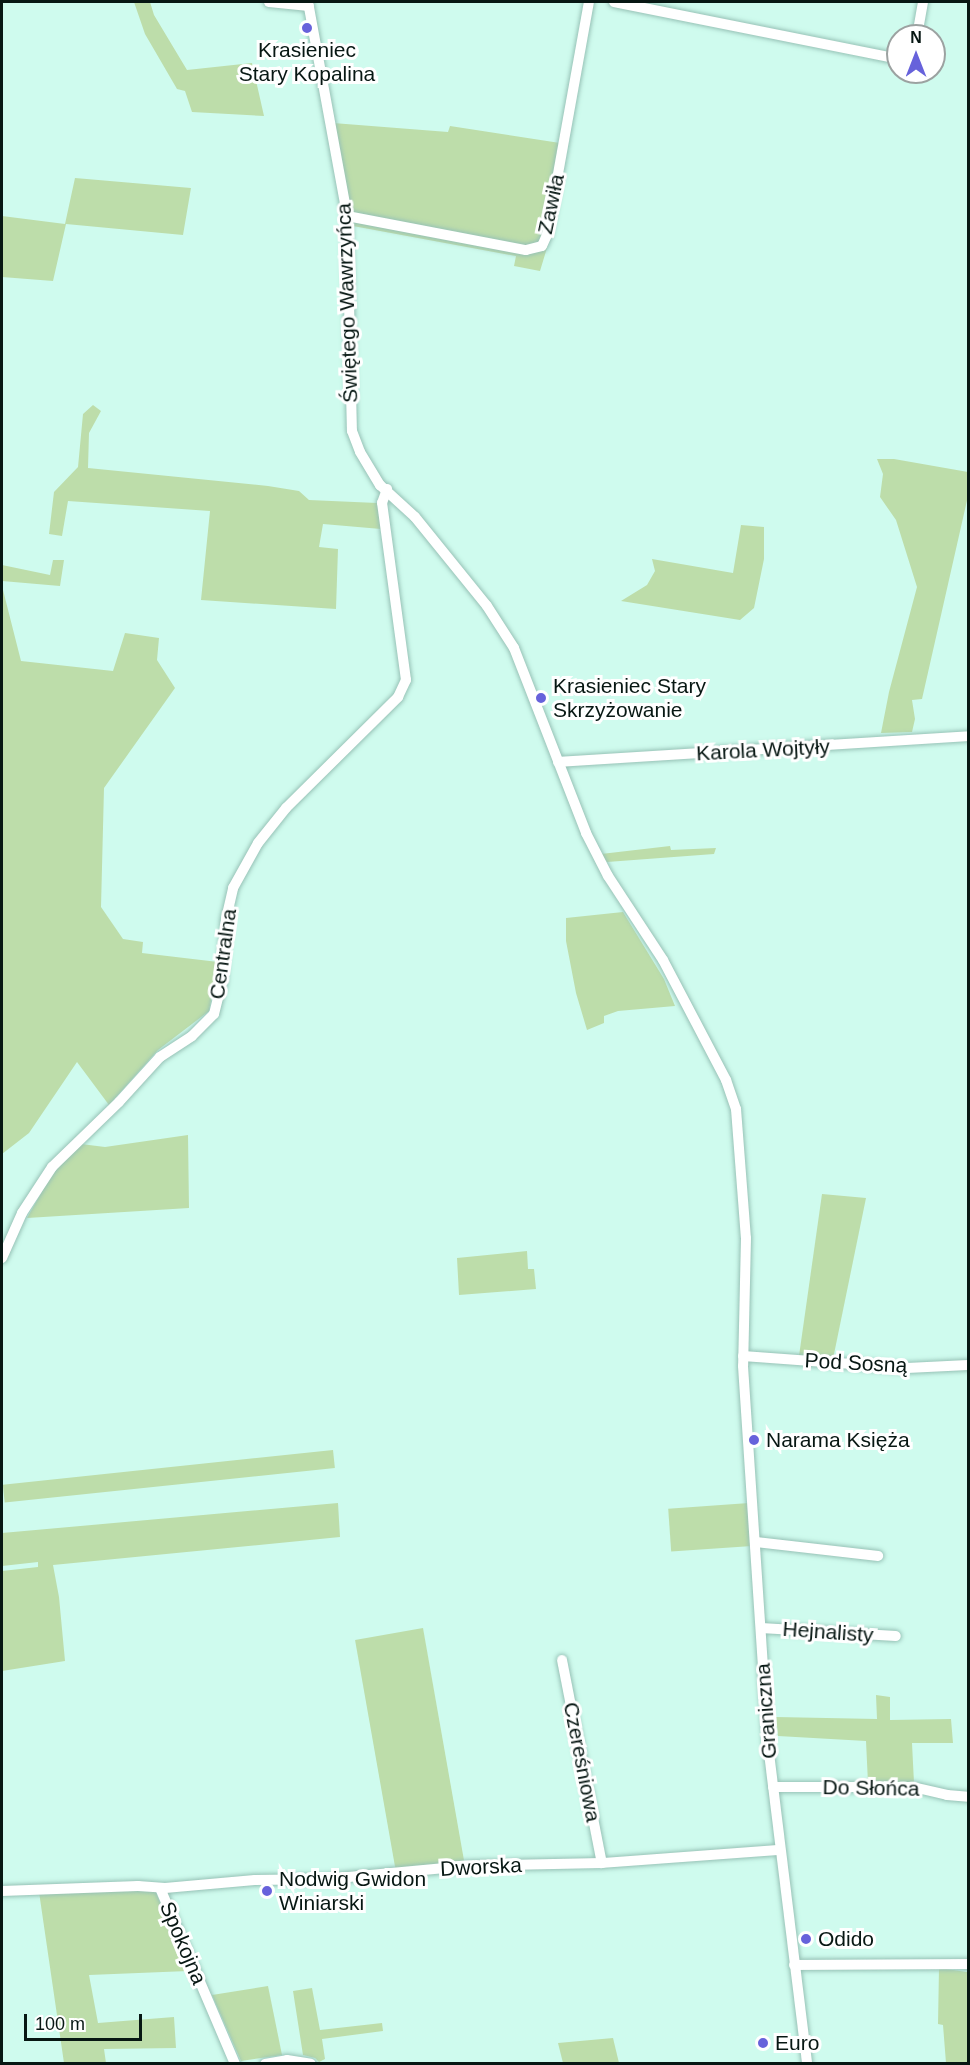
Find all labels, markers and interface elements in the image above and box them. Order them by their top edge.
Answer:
marker: Krasieniec Stary Kopalina [300,21,314,35]
north arrow [886,24,946,84]
text: N [910,29,922,46]
place label: Krasieniec Stary Kopalina [239,37,375,87]
street label: Zawiła [532,172,570,236]
street label: Świętego Wawrzyńca [331,203,363,403]
place label: Krasieniec Stary Skrzyżowanie [553,673,706,723]
marker: Krasieniec Stary Skrzyżowanie [534,691,548,705]
street label: Karola Wojtyły [696,734,830,766]
street label: Centralna [204,907,242,1001]
street label: Pod Sosną [804,1348,908,1378]
place label: Narama Księża [766,1427,910,1453]
marker: Narama Księża [747,1433,761,1447]
street label: Hejnalisty [782,1616,874,1648]
street label: Graniczna [750,1662,782,1760]
street label: Czereśniowa [558,1700,606,1824]
street label: Do Słońca [822,1775,920,1801]
street label: Dworska [440,1852,522,1882]
place label: Nodwig Gwidon Winiarski [279,1866,426,1916]
marker: Nodwig Gwidon Winiarski [260,1884,274,1898]
street label: Spokojna [154,1898,212,1988]
place label: Odido [818,1926,874,1952]
marker: Odido [799,1932,813,1946]
scale bar [27,2002,146,2040]
text: 100 m [35,2014,85,2034]
place label: Euro [775,2030,819,2056]
marker: Euro [756,2036,770,2050]

